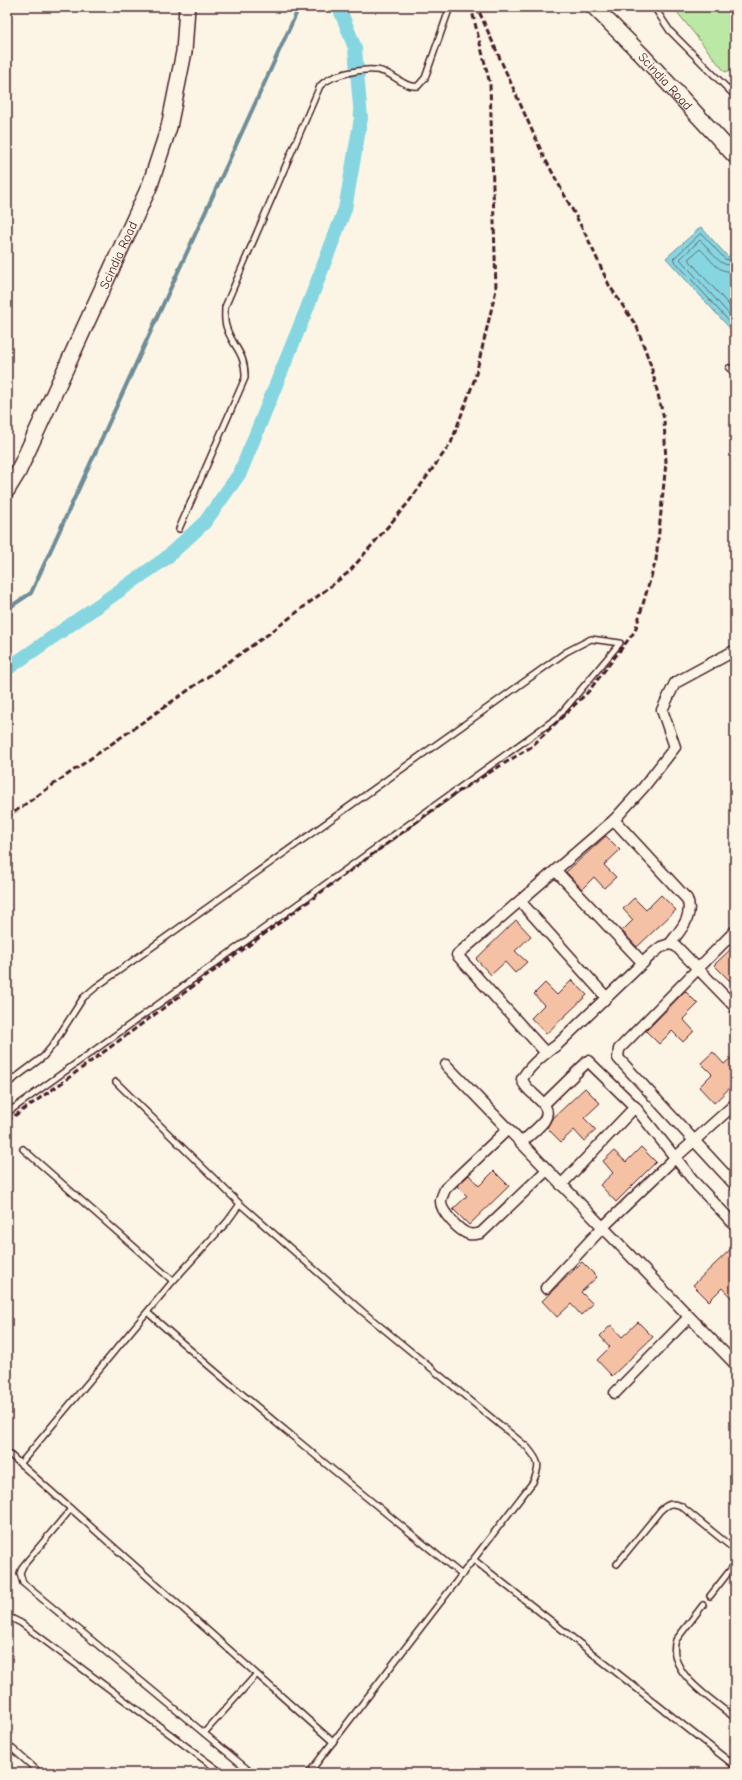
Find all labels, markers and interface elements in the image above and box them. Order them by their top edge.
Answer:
street label: Scindia Road [636,49,696,113]
street label: Scindia Road [96,219,140,291]

